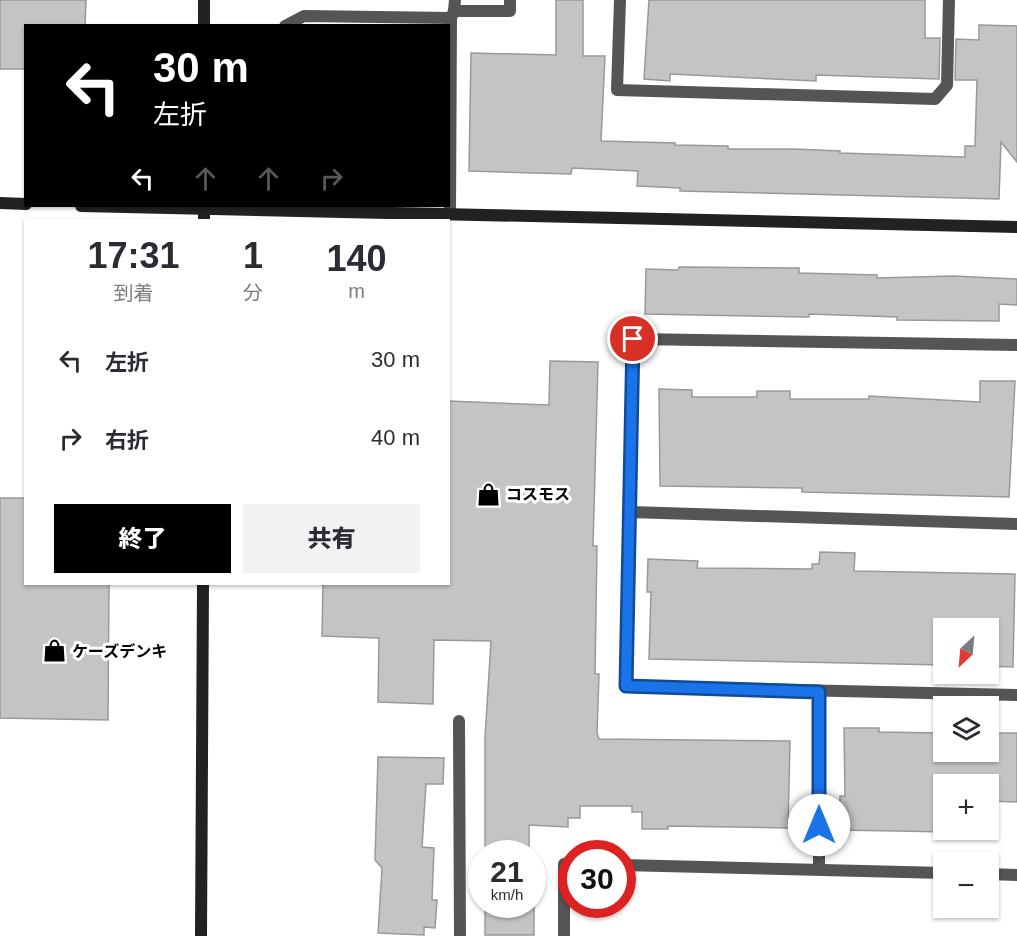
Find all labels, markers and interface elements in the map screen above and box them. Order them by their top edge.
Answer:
text: 30 m [153,44,249,91]
icon: left [54,48,132,126]
text: 左折 [153,100,207,130]
icon: left [126,162,159,195]
icon: ahead [189,162,222,195]
icon: ahead [252,162,285,195]
icon: right [315,162,348,195]
text: 17:31 [87,235,180,276]
text: 1 [243,235,263,276]
text: 140 [326,238,387,279]
text: m [348,280,365,302]
text: 到着 [113,282,153,304]
text: 分 [243,282,263,304]
pin [607,313,658,364]
icon: arrive [616,322,649,355]
icon: left [54,344,87,377]
text: 30 m [371,347,420,372]
text: 左折 [105,350,149,375]
icon: right [54,422,87,455]
text: 40 m [371,425,420,450]
text: 右折 [105,428,149,453]
shop icon: コスモス [475,481,501,507]
place label: コスモス [506,486,570,503]
button: 終了 [54,504,231,573]
button: 共有 [243,504,420,573]
north arrow [933,618,999,684]
map controls [933,618,999,918]
shop icon: ケーズデンキ [41,638,67,664]
place label: ケーズデンキ [72,643,167,660]
button: layers [933,696,999,762]
button: + [933,774,999,840]
position arrow [787,793,851,857]
speed limit sign: 30 [558,840,636,918]
button: − [933,852,999,918]
text: 21 [490,855,524,888]
text: km/h [491,886,523,903]

